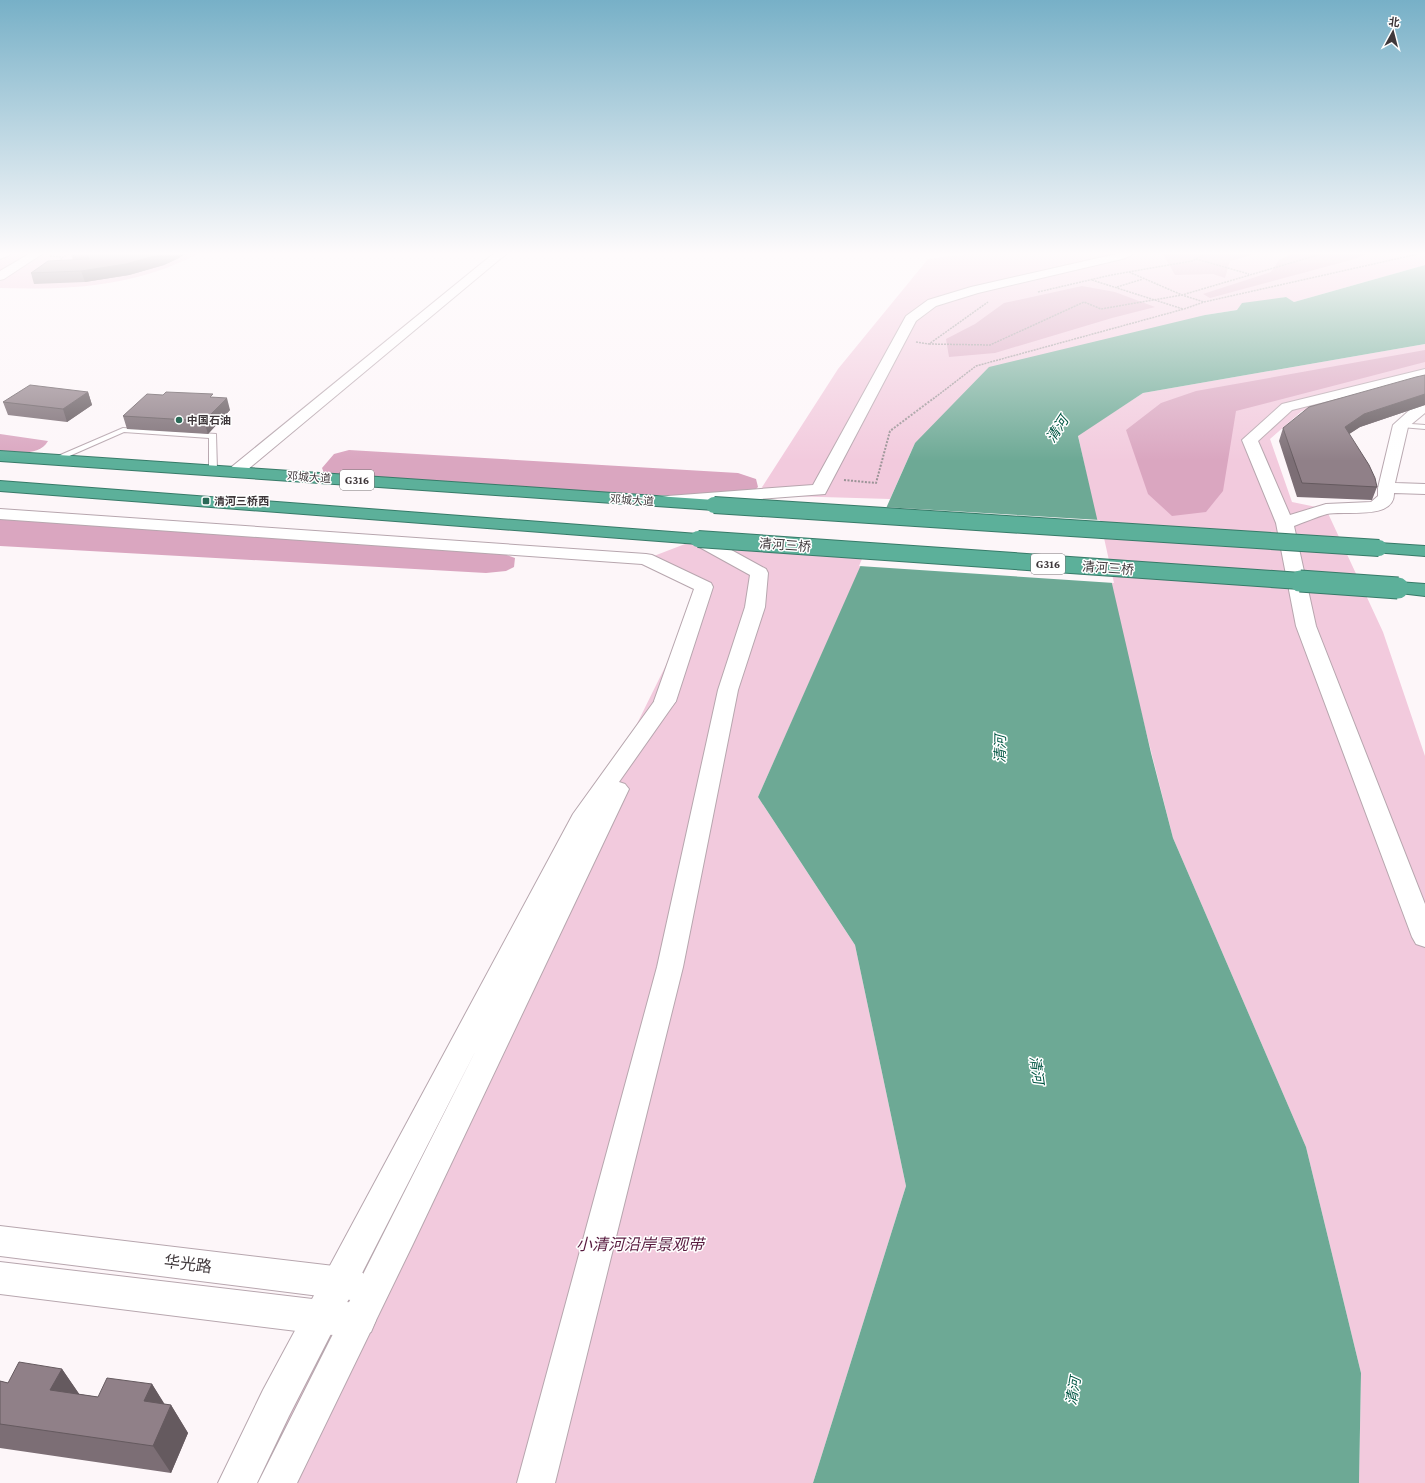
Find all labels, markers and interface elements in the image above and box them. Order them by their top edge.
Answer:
north arrow [1373,12,1413,52]
text: 北 [1388,15,1400,29]
water label: 清河 [1043,410,1073,445]
place label: 中国石油 [187,414,231,426]
marker: 中国石油 [174,415,184,425]
street label: 邓城大道 [287,469,331,485]
road number: G316 [340,470,374,490]
street label: 邓城大道 [610,492,654,508]
place label: 清河三桥西 [214,495,269,507]
marker: 清河三桥西 [201,496,211,506]
street label: 清河三桥 [759,536,811,554]
road number: G316 [1031,554,1065,574]
street label: 清河三桥 [1082,559,1134,577]
water label: 清河 [992,732,1008,763]
water label: 清河 [1027,1055,1047,1088]
park label: 小清河沿岸景观带 [576,1236,707,1253]
street label: 华光路 [163,1253,213,1275]
water label: 清河 [1063,1373,1084,1406]

